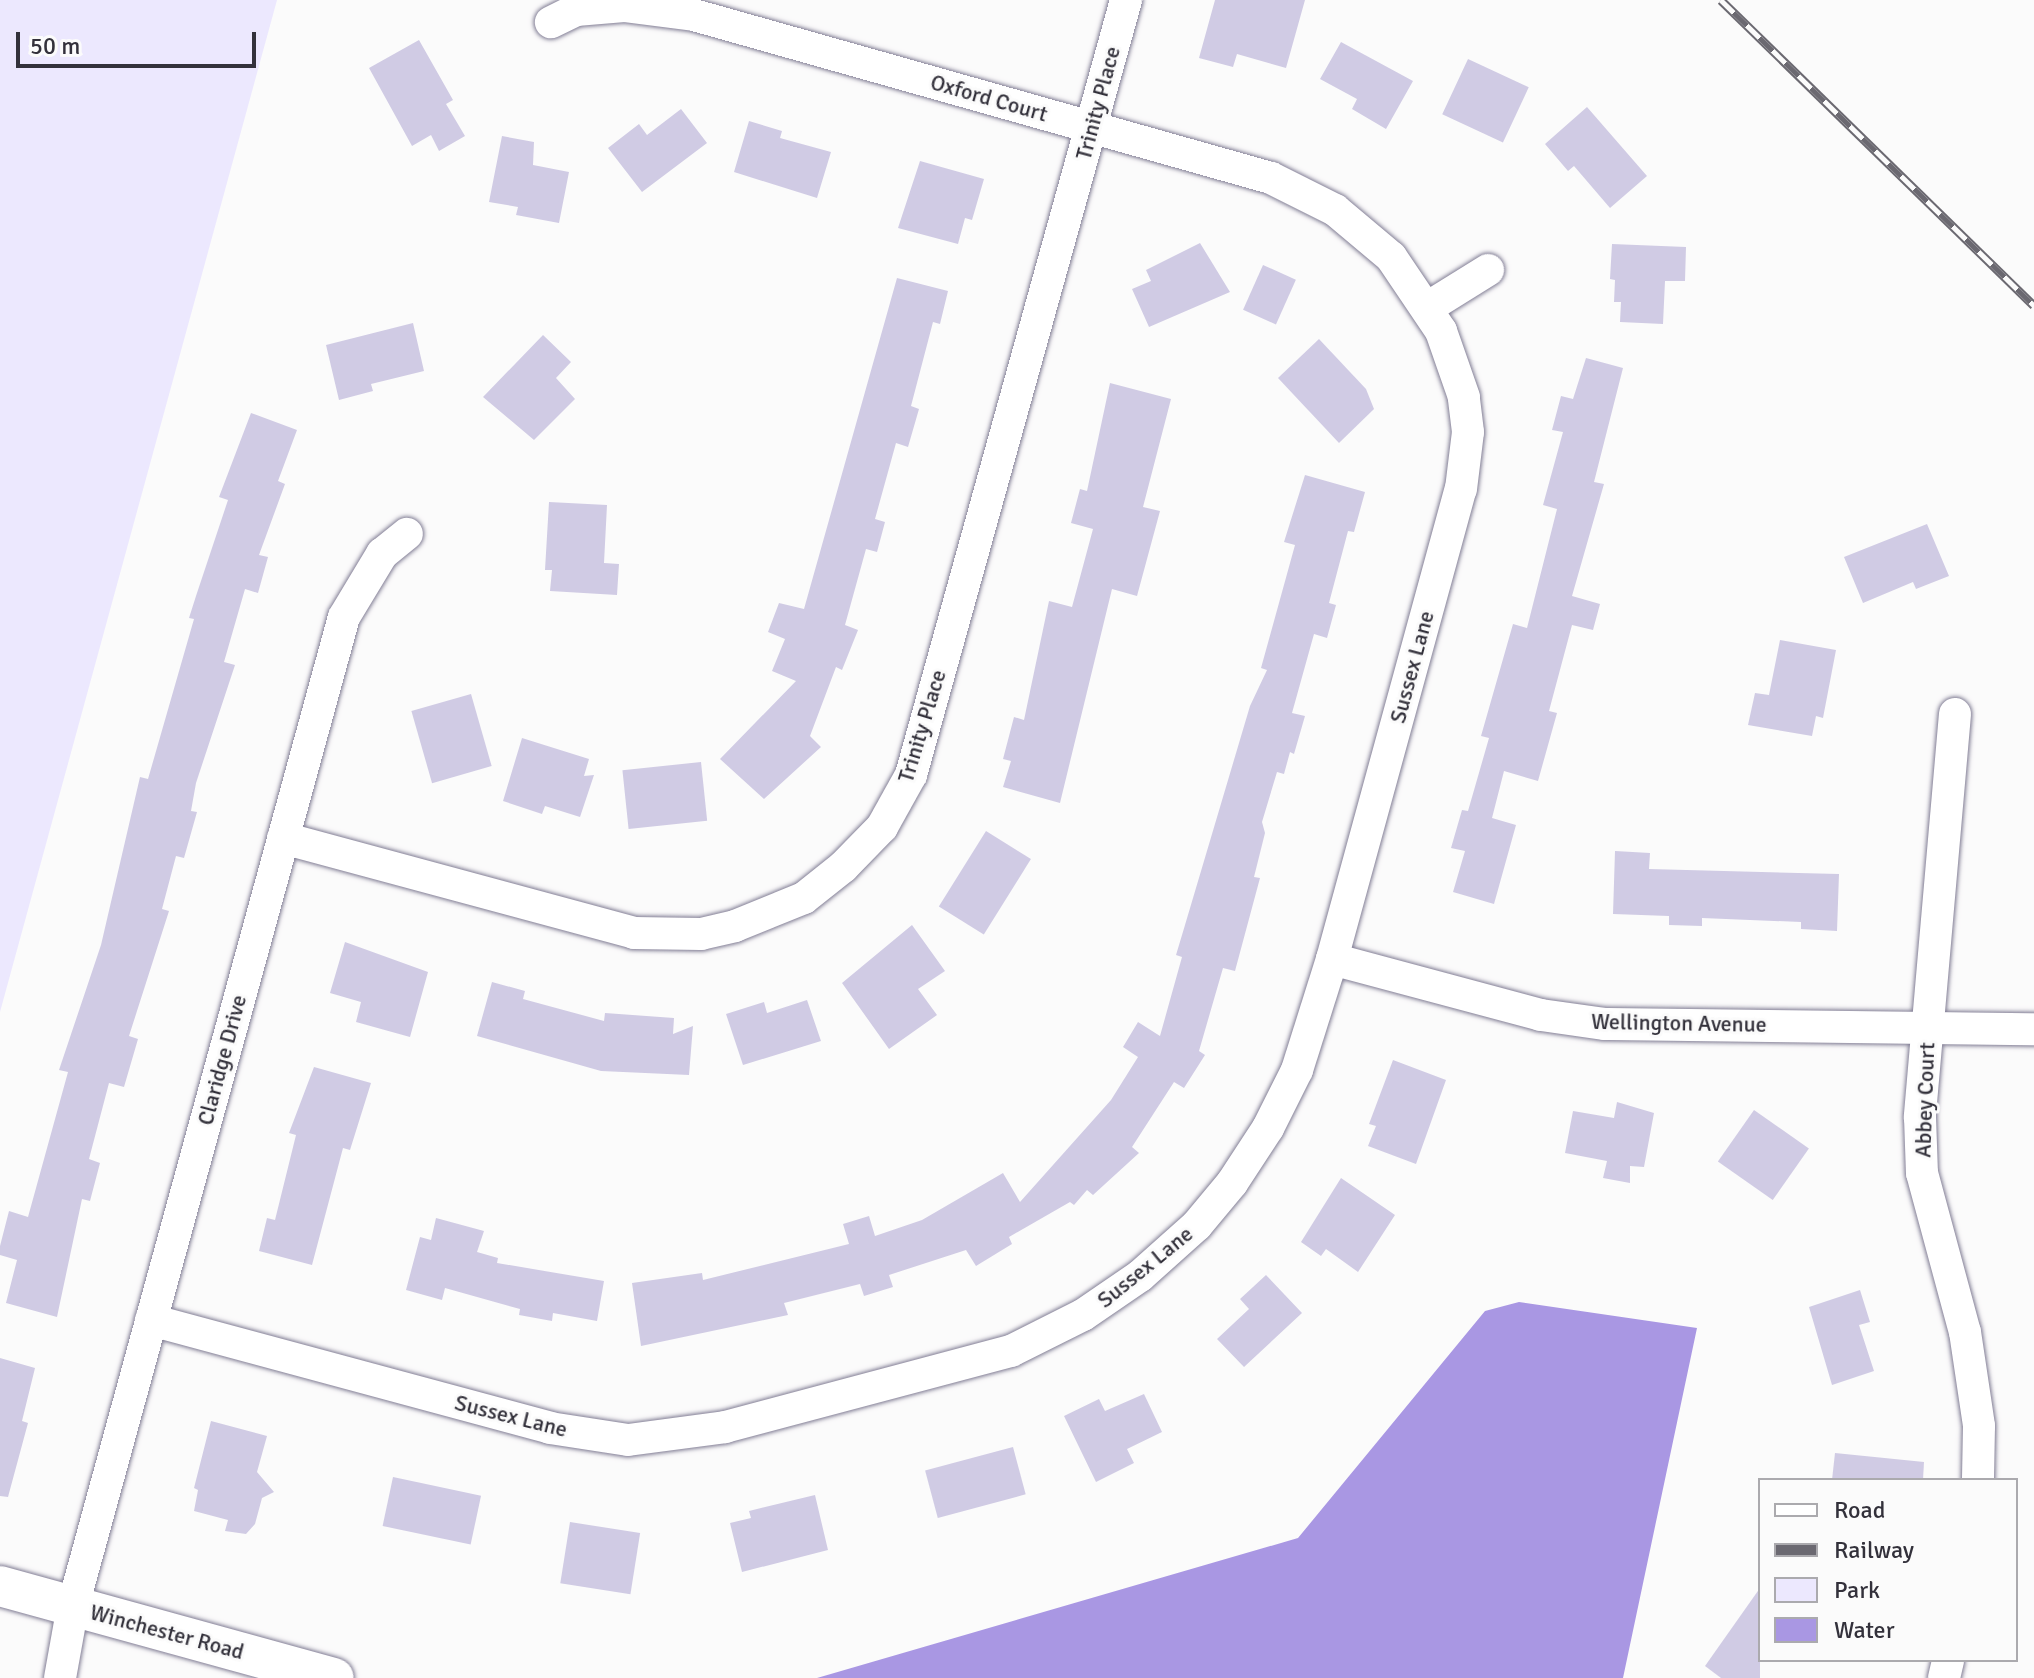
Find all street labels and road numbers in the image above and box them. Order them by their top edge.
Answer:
street label: Trinity Place [1070,43,1126,163]
street label: Oxford Court [928,69,1050,127]
street label: Sussex Lane [1384,608,1440,726]
street label: Trinity Place [892,667,952,785]
street label: Claridge Drive [192,992,252,1128]
street label: Wellington Avenue [1591,1008,1767,1038]
street label: Abbey Court [1910,1042,1940,1158]
street label: Sussex Lane [1092,1221,1198,1313]
street label: Sussex Lane [452,1389,570,1443]
street label: Winchester Road [87,1599,247,1665]

